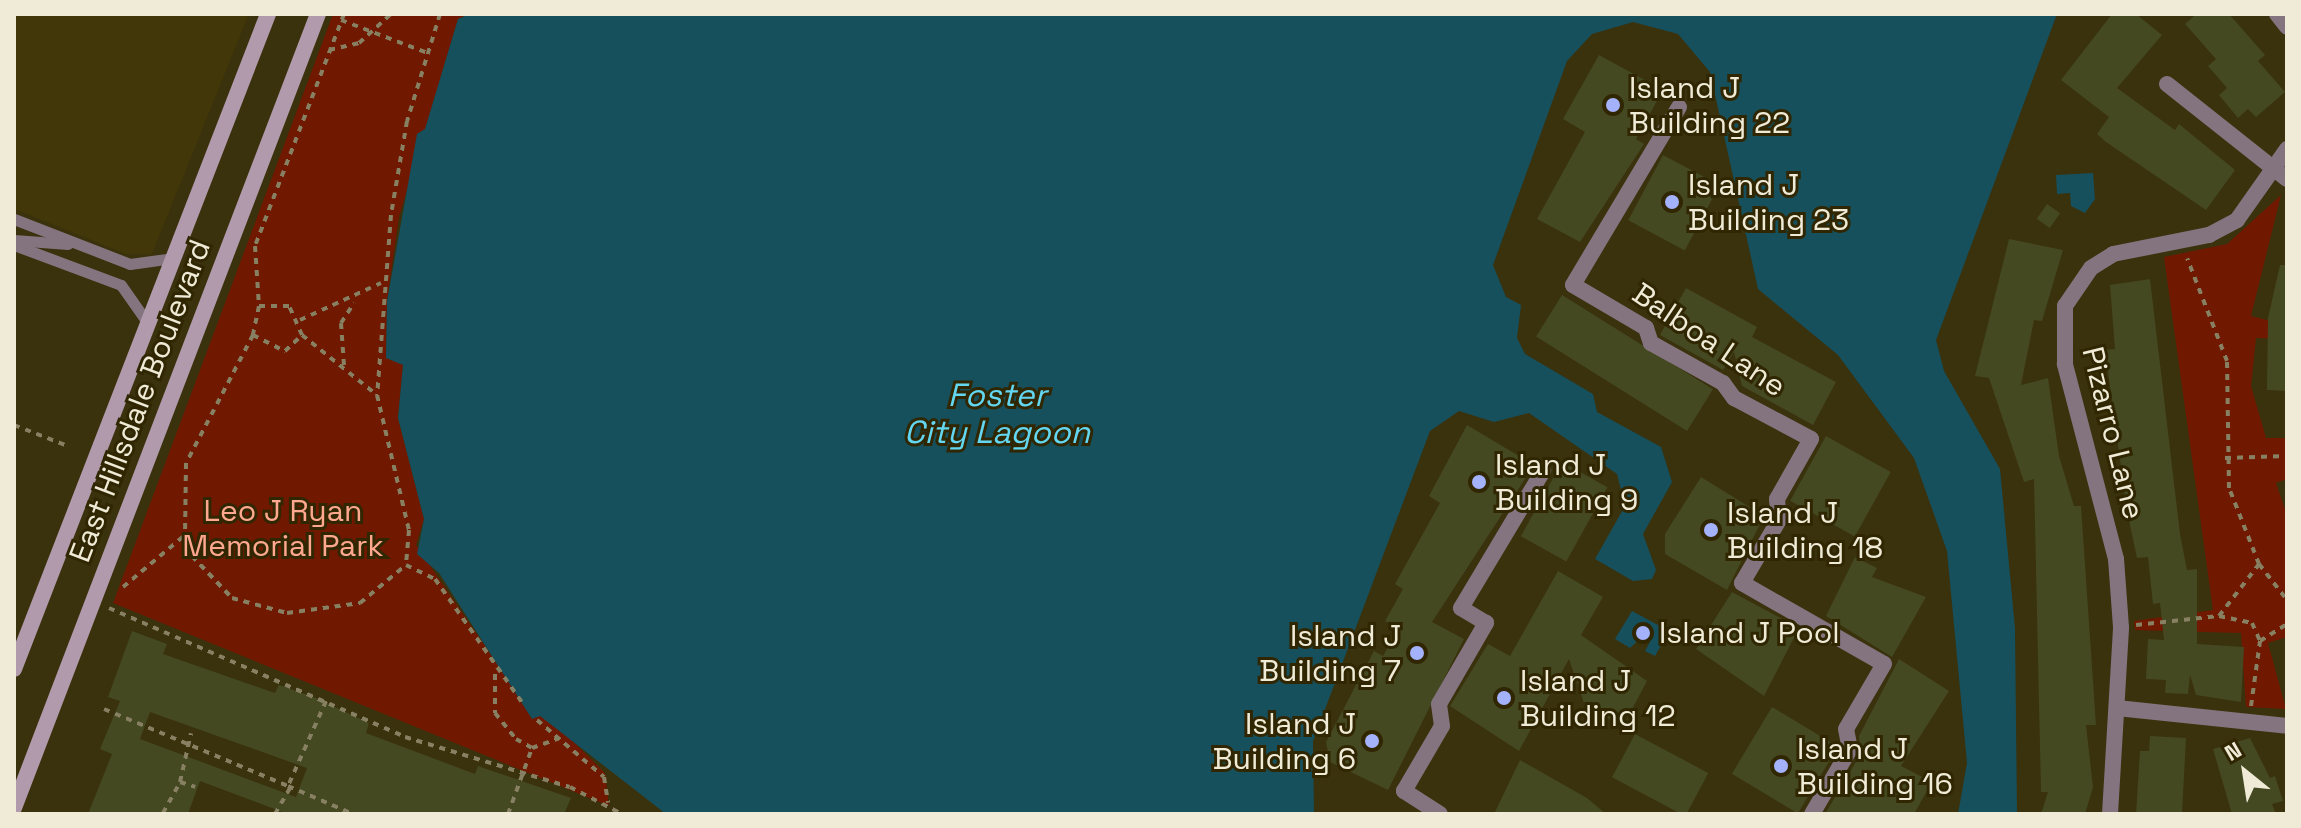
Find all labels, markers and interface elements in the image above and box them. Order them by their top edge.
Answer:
place label: Island J Building 22 [1629,70,1790,140]
marker: Island J Building 22 [1604,96,1622,114]
place label: Island J Building 23 [1688,167,1849,238]
marker: Island J Building 23 [1663,193,1681,211]
street label: East Hillsdale Boulevard [62,235,218,567]
street label: Balboa Lane [1626,276,1792,404]
street label: Pizarro Lane [2074,343,2152,523]
water label: Foster City Lagoon [904,377,1090,452]
place label: Island J Building 9 [1495,447,1638,518]
marker: Island J Building 9 [1470,473,1488,491]
park label: Leo J Ryan Memorial Park [182,493,384,564]
place label: Island J Building 18 [1727,495,1883,566]
marker: Island J Building 18 [1702,521,1720,539]
place label: Island J Pool [1659,615,1840,651]
place label: Island J Building 7 [1259,618,1401,688]
marker: Island J Pool [1634,624,1652,642]
marker: Island J Building 7 [1408,644,1426,662]
place label: Island J Building 12 [1520,663,1676,734]
marker: Island J Building 12 [1495,689,1513,707]
place label: Island J Building 6 [1213,706,1356,776]
place label: Island J Building 16 [1797,731,1953,802]
marker: Island J Building 6 [1363,732,1381,750]
north arrow [2205,732,2285,812]
text: N [2220,735,2246,767]
marker: Island J Building 16 [1772,757,1790,775]

